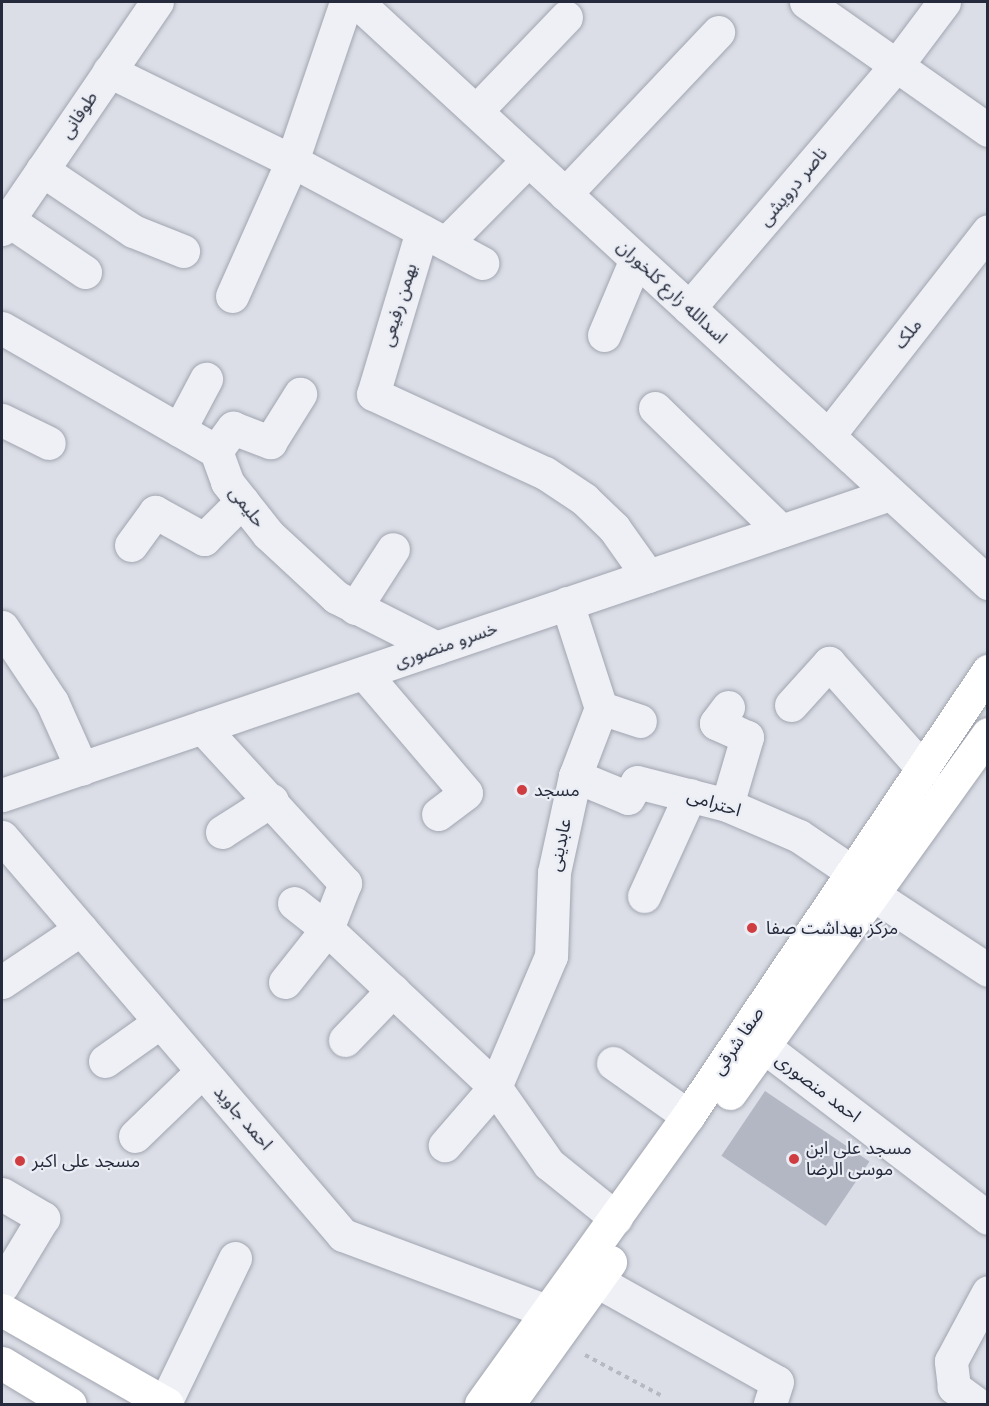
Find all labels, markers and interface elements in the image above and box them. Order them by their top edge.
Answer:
street label: طوفانی [55,87,103,143]
street label: ناصر درویشی [754,143,832,231]
street label: اسدالله زارع کلخوران [612,235,732,349]
street label: بهمن رفیعی [376,261,422,349]
street label: ملک [890,315,926,353]
street label: حلیمی [224,482,270,532]
street label: خسرو منصوری [392,617,500,673]
place label: مسجد [534,779,580,801]
marker: مسجد [515,783,529,797]
street label: احترامی [684,785,744,821]
street label: عابدینی [544,817,576,873]
place label: مرکز بهداشت صفا [766,917,898,939]
marker: مرکز بهداشت صفا [743,919,761,937]
street label: صفا شرقی [707,1003,769,1079]
street label: احمد منصوری [771,1049,865,1127]
street label: احمد جاوید [209,1081,277,1155]
place label: مسجد علی ابن موسی الرضا [806,1138,912,1180]
place label: مسجد علی اکبر [32,1150,140,1172]
marker: مسجد علی ابن موسی الرضا [787,1152,801,1166]
marker: مسجد علی اکبر [13,1154,27,1168]

